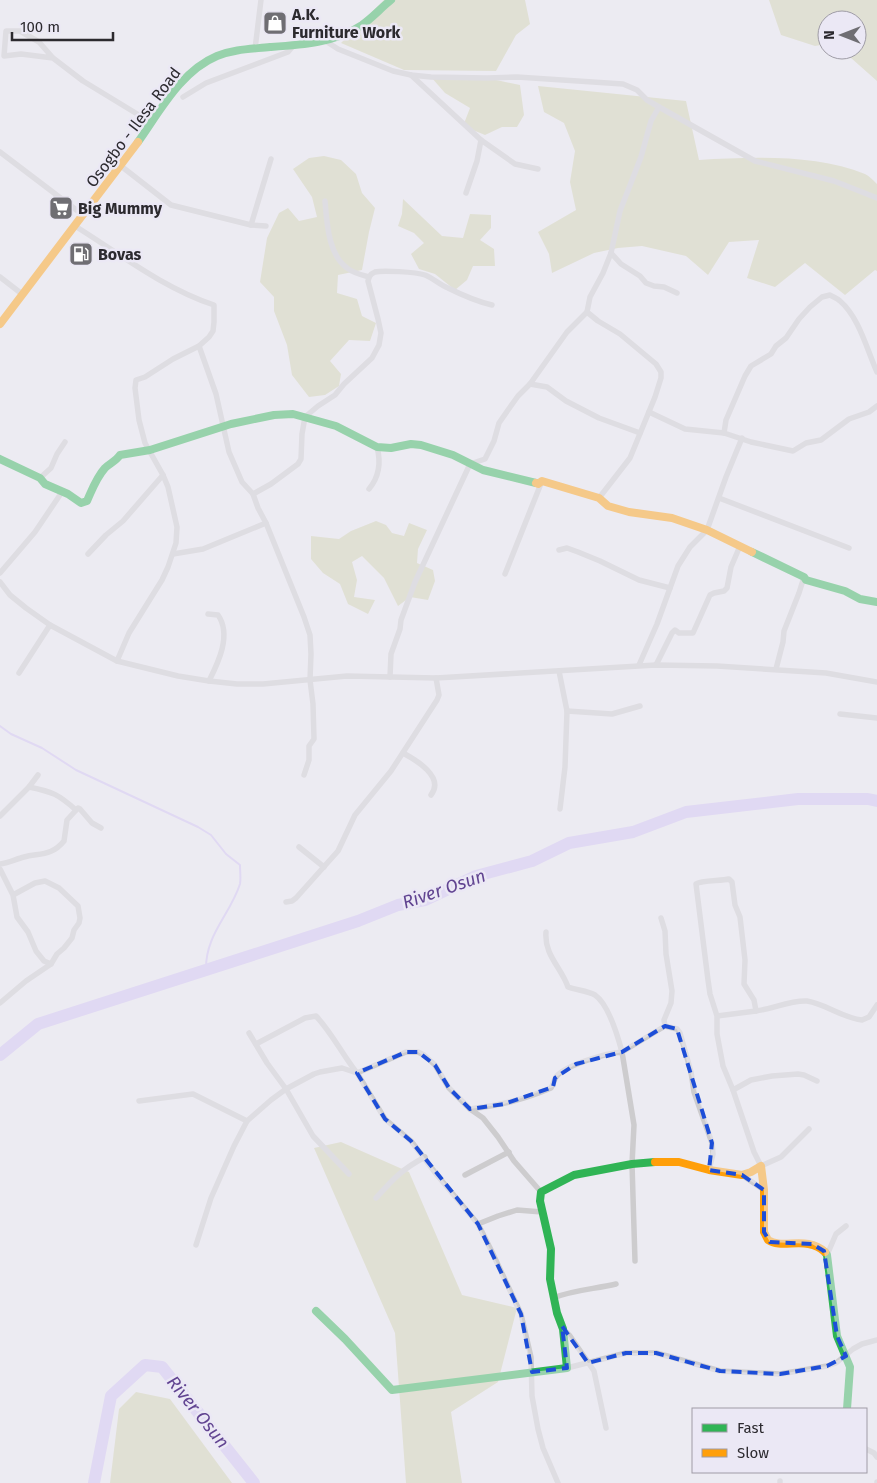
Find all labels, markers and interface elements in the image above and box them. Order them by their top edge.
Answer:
place label: A.K. Furniture Work [291,5,401,42]
scale bar [12,10,114,42]
shop icon: A.K. Furniture Work [262,10,288,36]
north arrow [817,10,867,60]
text: 100 m [20,18,60,36]
text: N [821,30,838,40]
street label: Osogbo - Ilesa Road [82,64,185,191]
supermarket icon: Big Mummy [48,195,74,221]
place label: Big Mummy [78,199,163,218]
fuel station icon: Bovas [68,241,94,267]
place label: Bovas [98,245,142,264]
water label: River Osun [399,864,489,914]
water label: River Osun [162,1371,234,1453]
legend [692,1408,867,1473]
text: Fast [737,1419,764,1437]
text: Slow [737,1444,769,1462]

